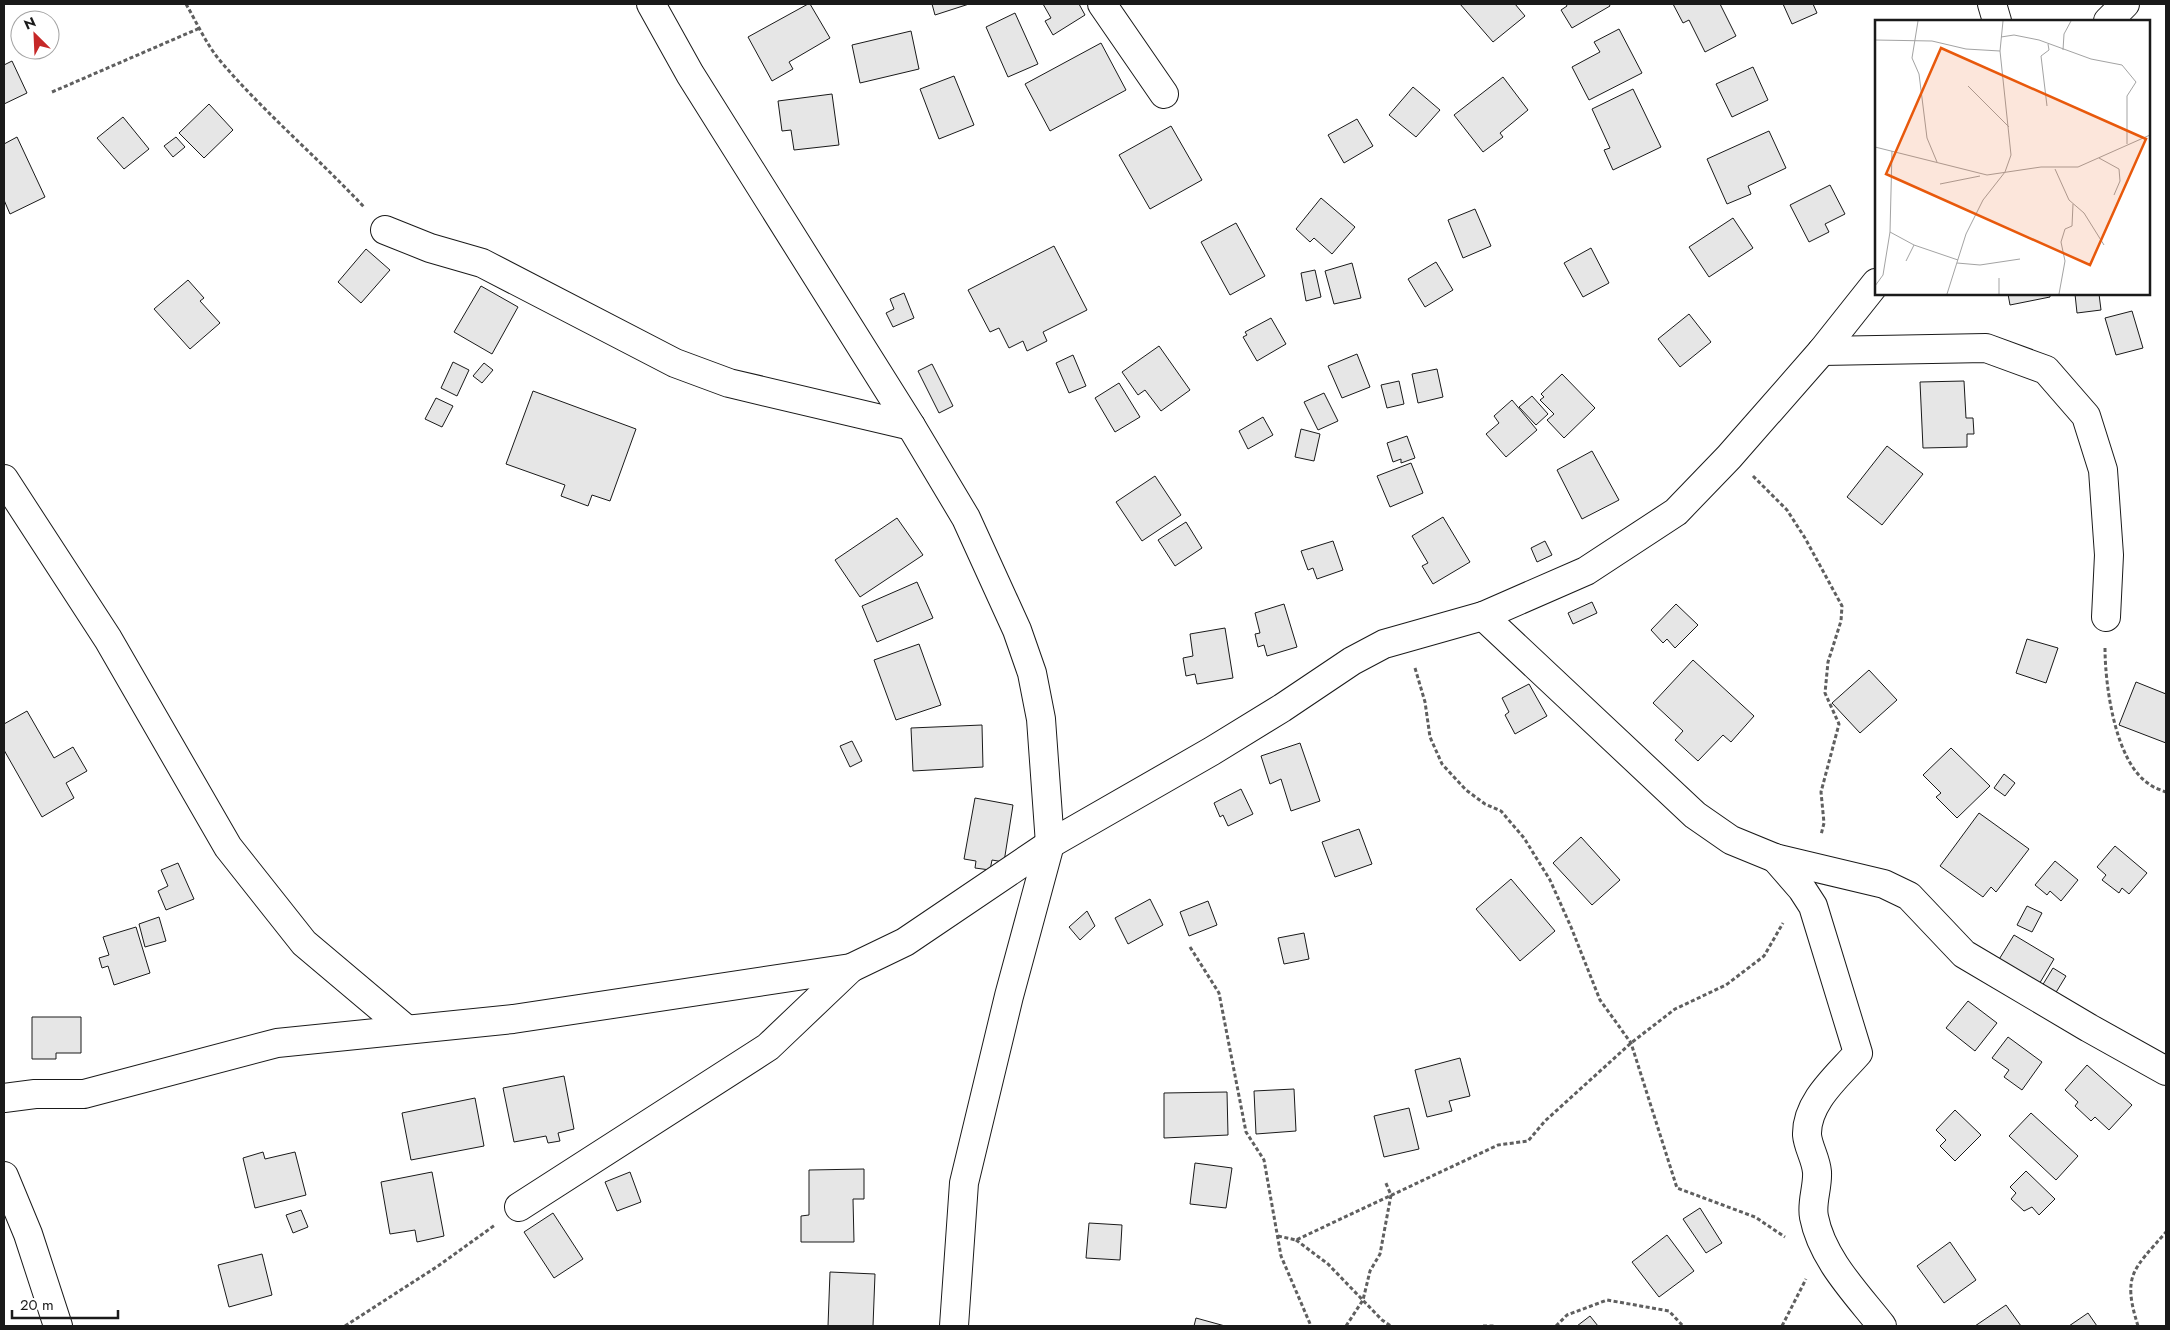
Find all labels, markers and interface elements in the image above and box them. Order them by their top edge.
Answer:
north arrow [10,10,60,60]
text: N [21,12,39,35]
inset map [1875,20,2150,295]
scale bar [12,1288,119,1320]
text: 20 m [20,1294,54,1316]

